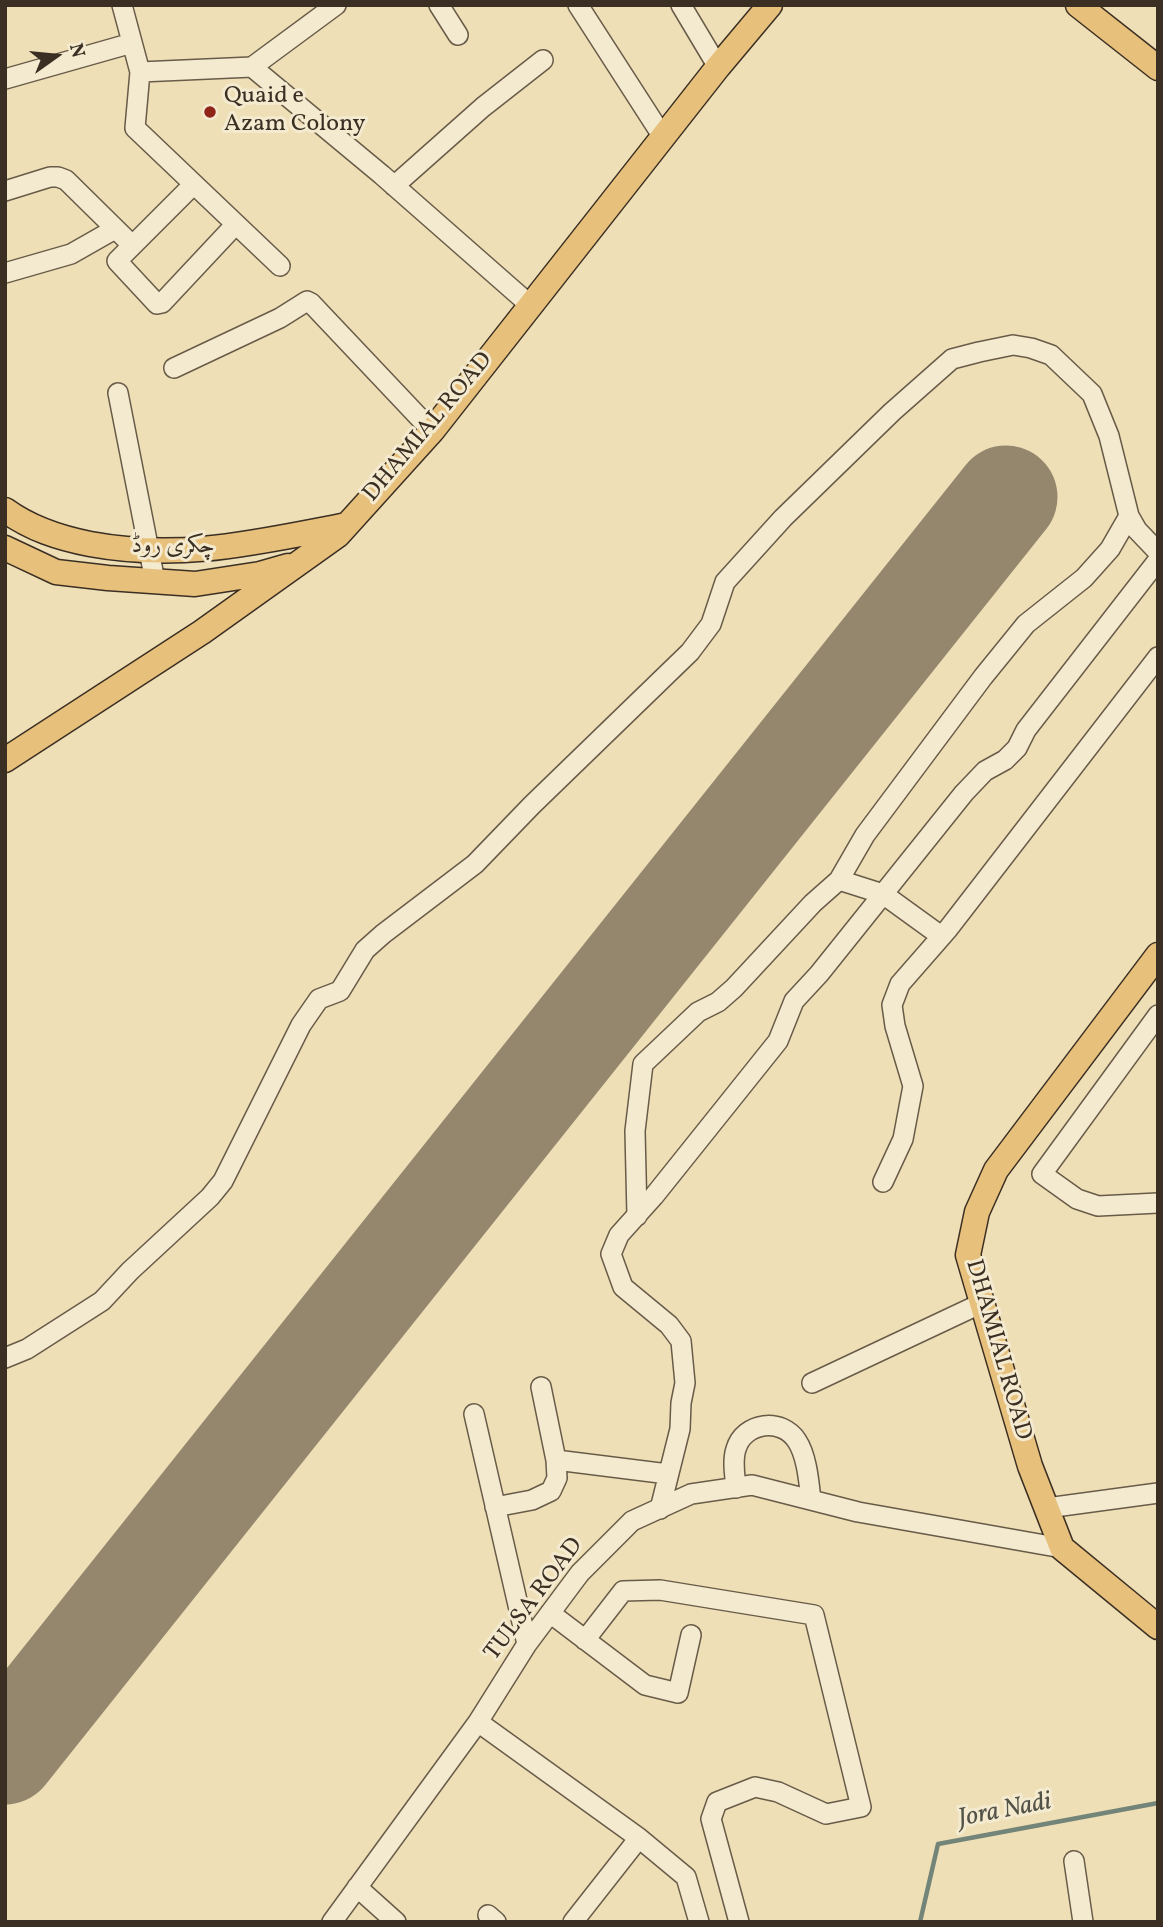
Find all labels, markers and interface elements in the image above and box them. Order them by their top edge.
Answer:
north arrow [21,21,91,91]
text: N [62,41,91,61]
place label: Quaid e Azam Colony [224,84,365,140]
marker: Quaid e Azam Colony [202,104,218,120]
street label: DHAMIAL ROAD [358,347,500,509]
street label: چکری روڈ [131,534,215,562]
street label: DHAMIAL ROAD [957,1256,1037,1444]
street label: TULSA ROAD [479,1533,591,1667]
water label: Jora Nadi [956,1788,1054,1836]

